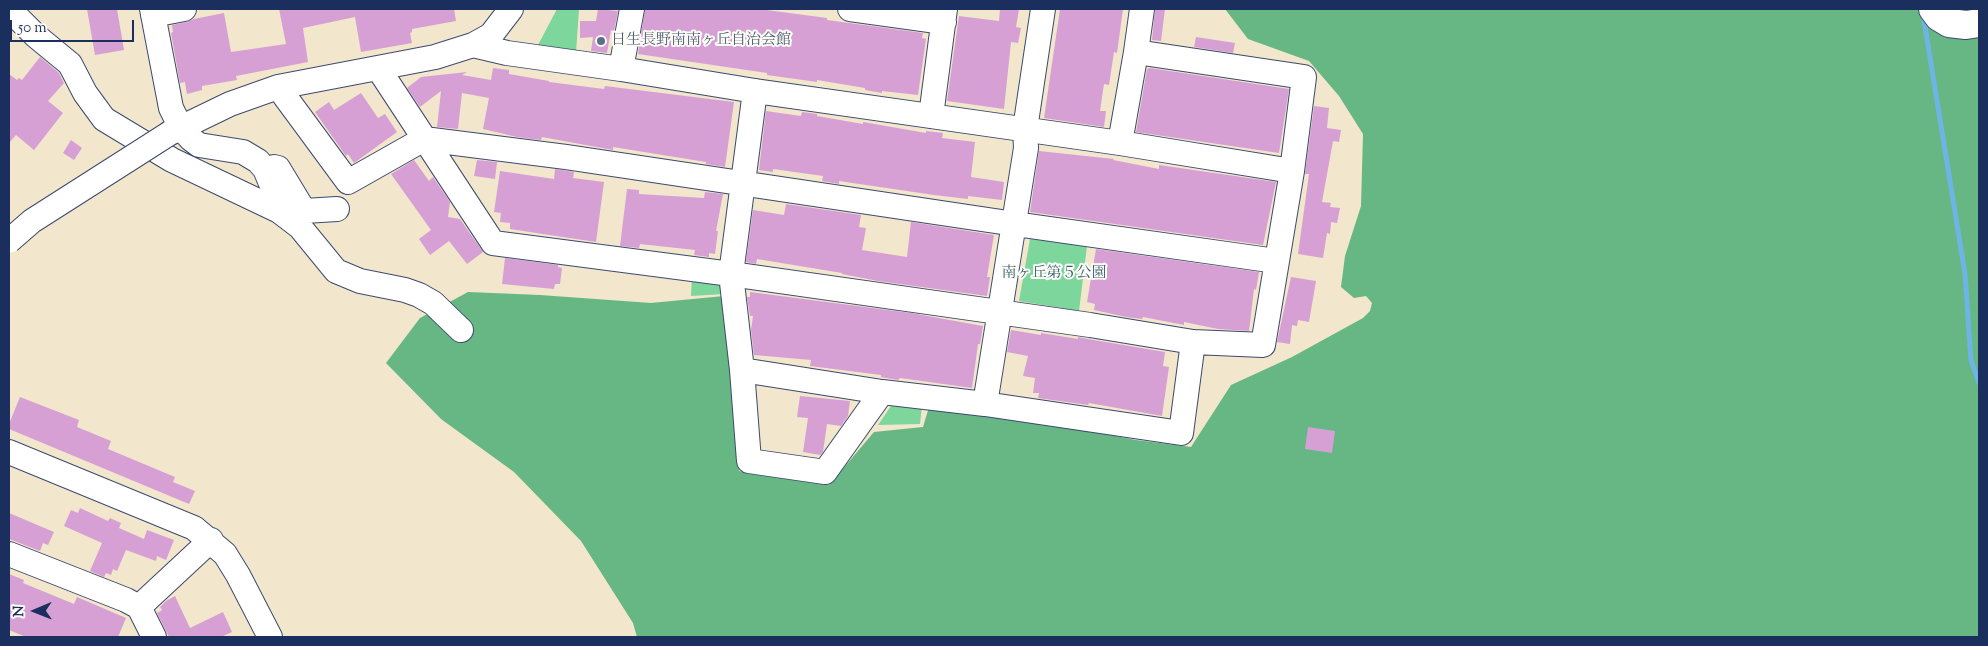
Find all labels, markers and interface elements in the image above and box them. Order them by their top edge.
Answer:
scale bar [12,10,136,42]
text: 50 m [18,18,47,39]
place label: 日生長野南南ヶ丘自治会館 [611,32,791,50]
marker: 日生長野南南ヶ丘自治会館 [595,35,607,47]
park label: 南ヶ丘第５公園 [1002,265,1106,283]
north arrow [10,586,60,636]
text: N [10,605,30,617]

